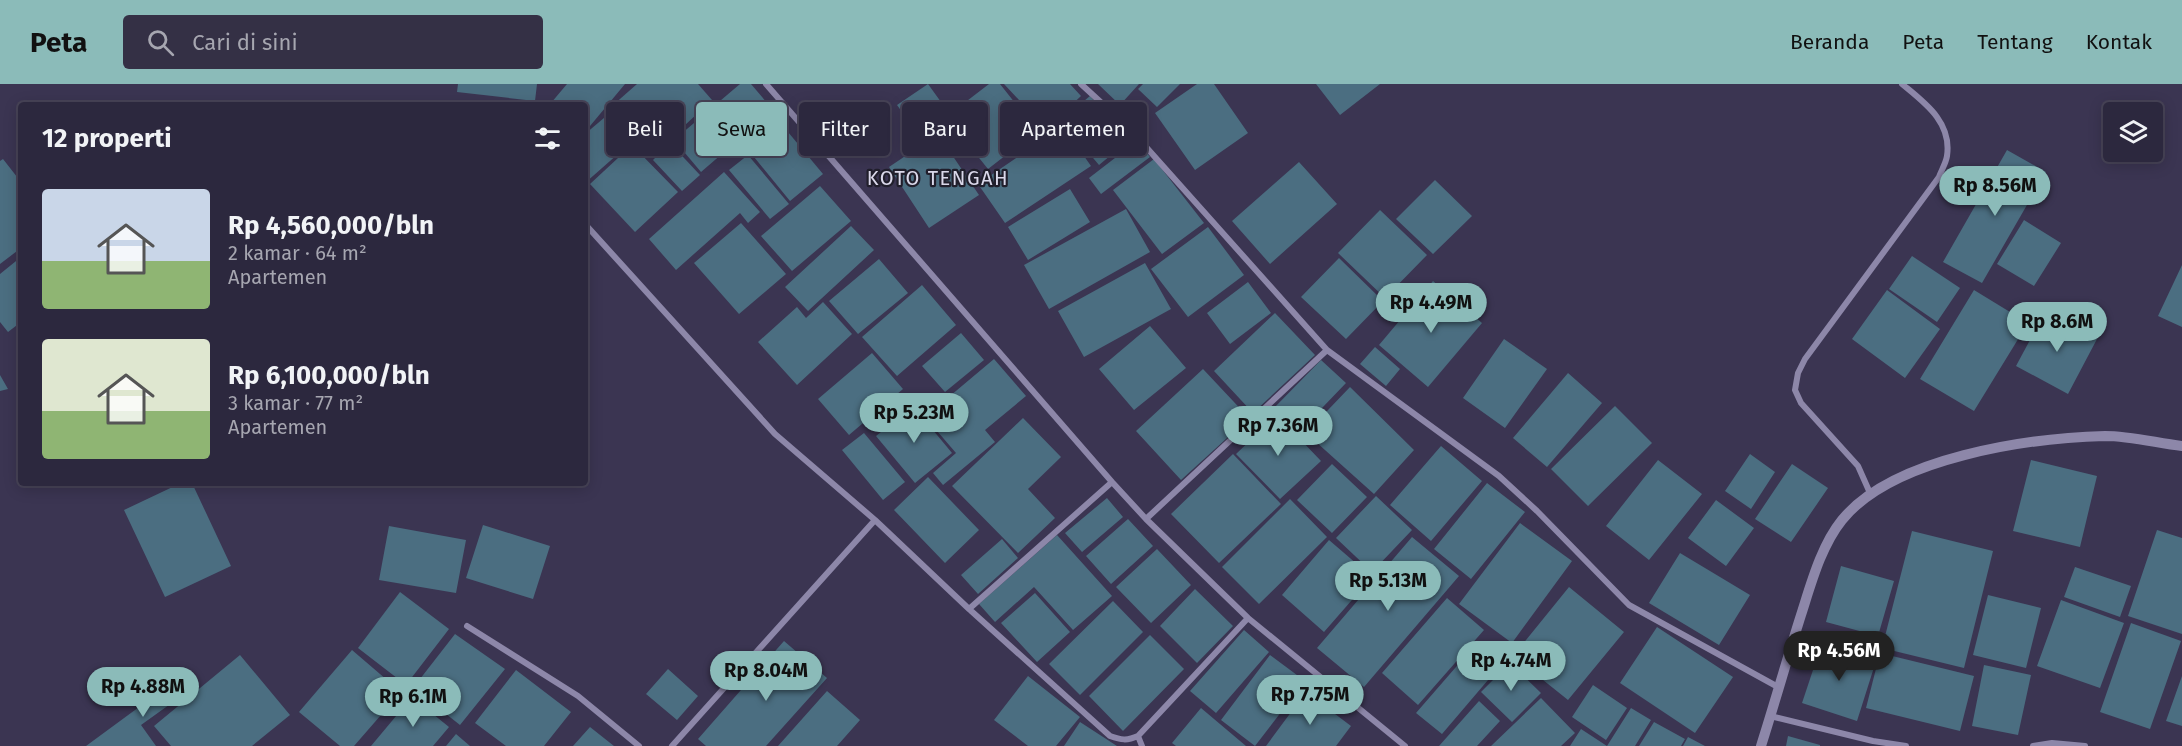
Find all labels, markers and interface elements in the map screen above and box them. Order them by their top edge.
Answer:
search box [123,15,543,69]
text: Peta [30,26,87,59]
icon: search [144,26,177,59]
text: Cari di sini [192,29,298,56]
text: Beranda [1790,29,1869,55]
text: Peta [1902,29,1944,55]
text: Tentang [1977,29,2053,55]
text: Kontak [2086,29,2152,55]
chip: Beli [606,102,684,156]
chip: Sewa [696,102,787,156]
chip: Filter [799,102,890,156]
chip: Baru [902,102,988,156]
chip: Apartemen [1000,102,1147,156]
map controls [2103,102,2163,162]
button: layers [2103,102,2163,162]
icon: filters [531,122,564,155]
text: 12 properti [42,123,172,154]
district label: KOTO TENGAH [867,166,1009,190]
pin: Rp 8.56M [1933,166,2057,217]
text: Rp 8.56M [1953,173,2037,197]
text: Rp 4,560,000/bln [228,210,434,241]
icon: home [90,213,162,285]
text: 2 kamar · 64 m² [228,241,367,265]
text: Apartemen [228,265,327,289]
pin: Rp 4.49M [1369,283,1493,334]
text: Rp 4.49M [1390,290,1472,314]
pin: Rp 8.6M [2002,302,2112,353]
text: Rp 8.6M [2021,309,2093,333]
text: Rp 6,100,000/bln [228,360,430,391]
icon: home [90,363,162,435]
text: 3 kamar · 77 m² [228,391,363,415]
pin: Rp 5.23M [852,393,976,444]
text: Rp 5.23M [874,400,954,424]
pin: Rp 7.36M [1216,406,1340,457]
text: Rp 7.36M [1238,413,1318,437]
text: Apartemen [228,415,327,439]
pin: Rp 5.13M [1326,561,1450,612]
text: Rp 5.13M [1349,568,1427,592]
pin: Rp 4.56M [1777,631,1901,682]
text: Rp 4.56M [1797,638,1881,662]
pin: Rp 4.74M [1449,641,1573,692]
text: Rp 4.74M [1471,648,1551,672]
pin: Rp 8.04M [704,651,828,702]
text: Rp 8.04M [724,658,808,682]
pin: Rp 4.88M [81,667,205,718]
text: Rp 4.88M [101,674,185,698]
pin: Rp 7.75M [1248,675,1372,726]
pin: Rp 6.1M [358,677,468,728]
text: Rp 7.75M [1271,682,1349,706]
text: Rp 6.1M [379,684,447,708]

